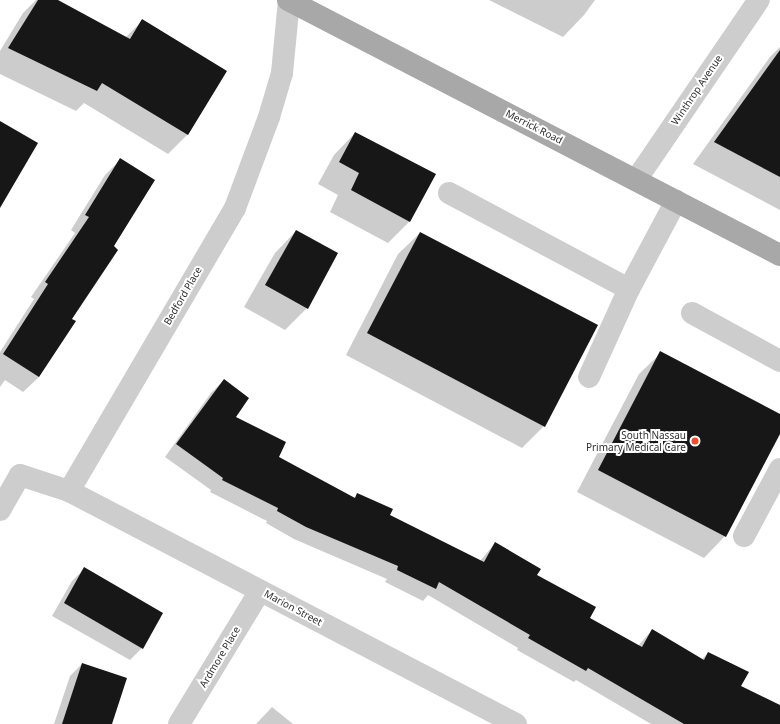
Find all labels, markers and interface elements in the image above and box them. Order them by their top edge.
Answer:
street label: Winthrop Avenue [669,53,725,127]
street label: Merrick Road [504,108,564,146]
street label: Bedford Place [162,265,204,327]
place label: South Nassau Primary Medical Care [586,429,686,452]
marker: South Nassau Primary Medical Care [689,435,701,447]
street label: Marion Street [262,588,324,628]
street label: Ardmore Place [197,624,243,690]

